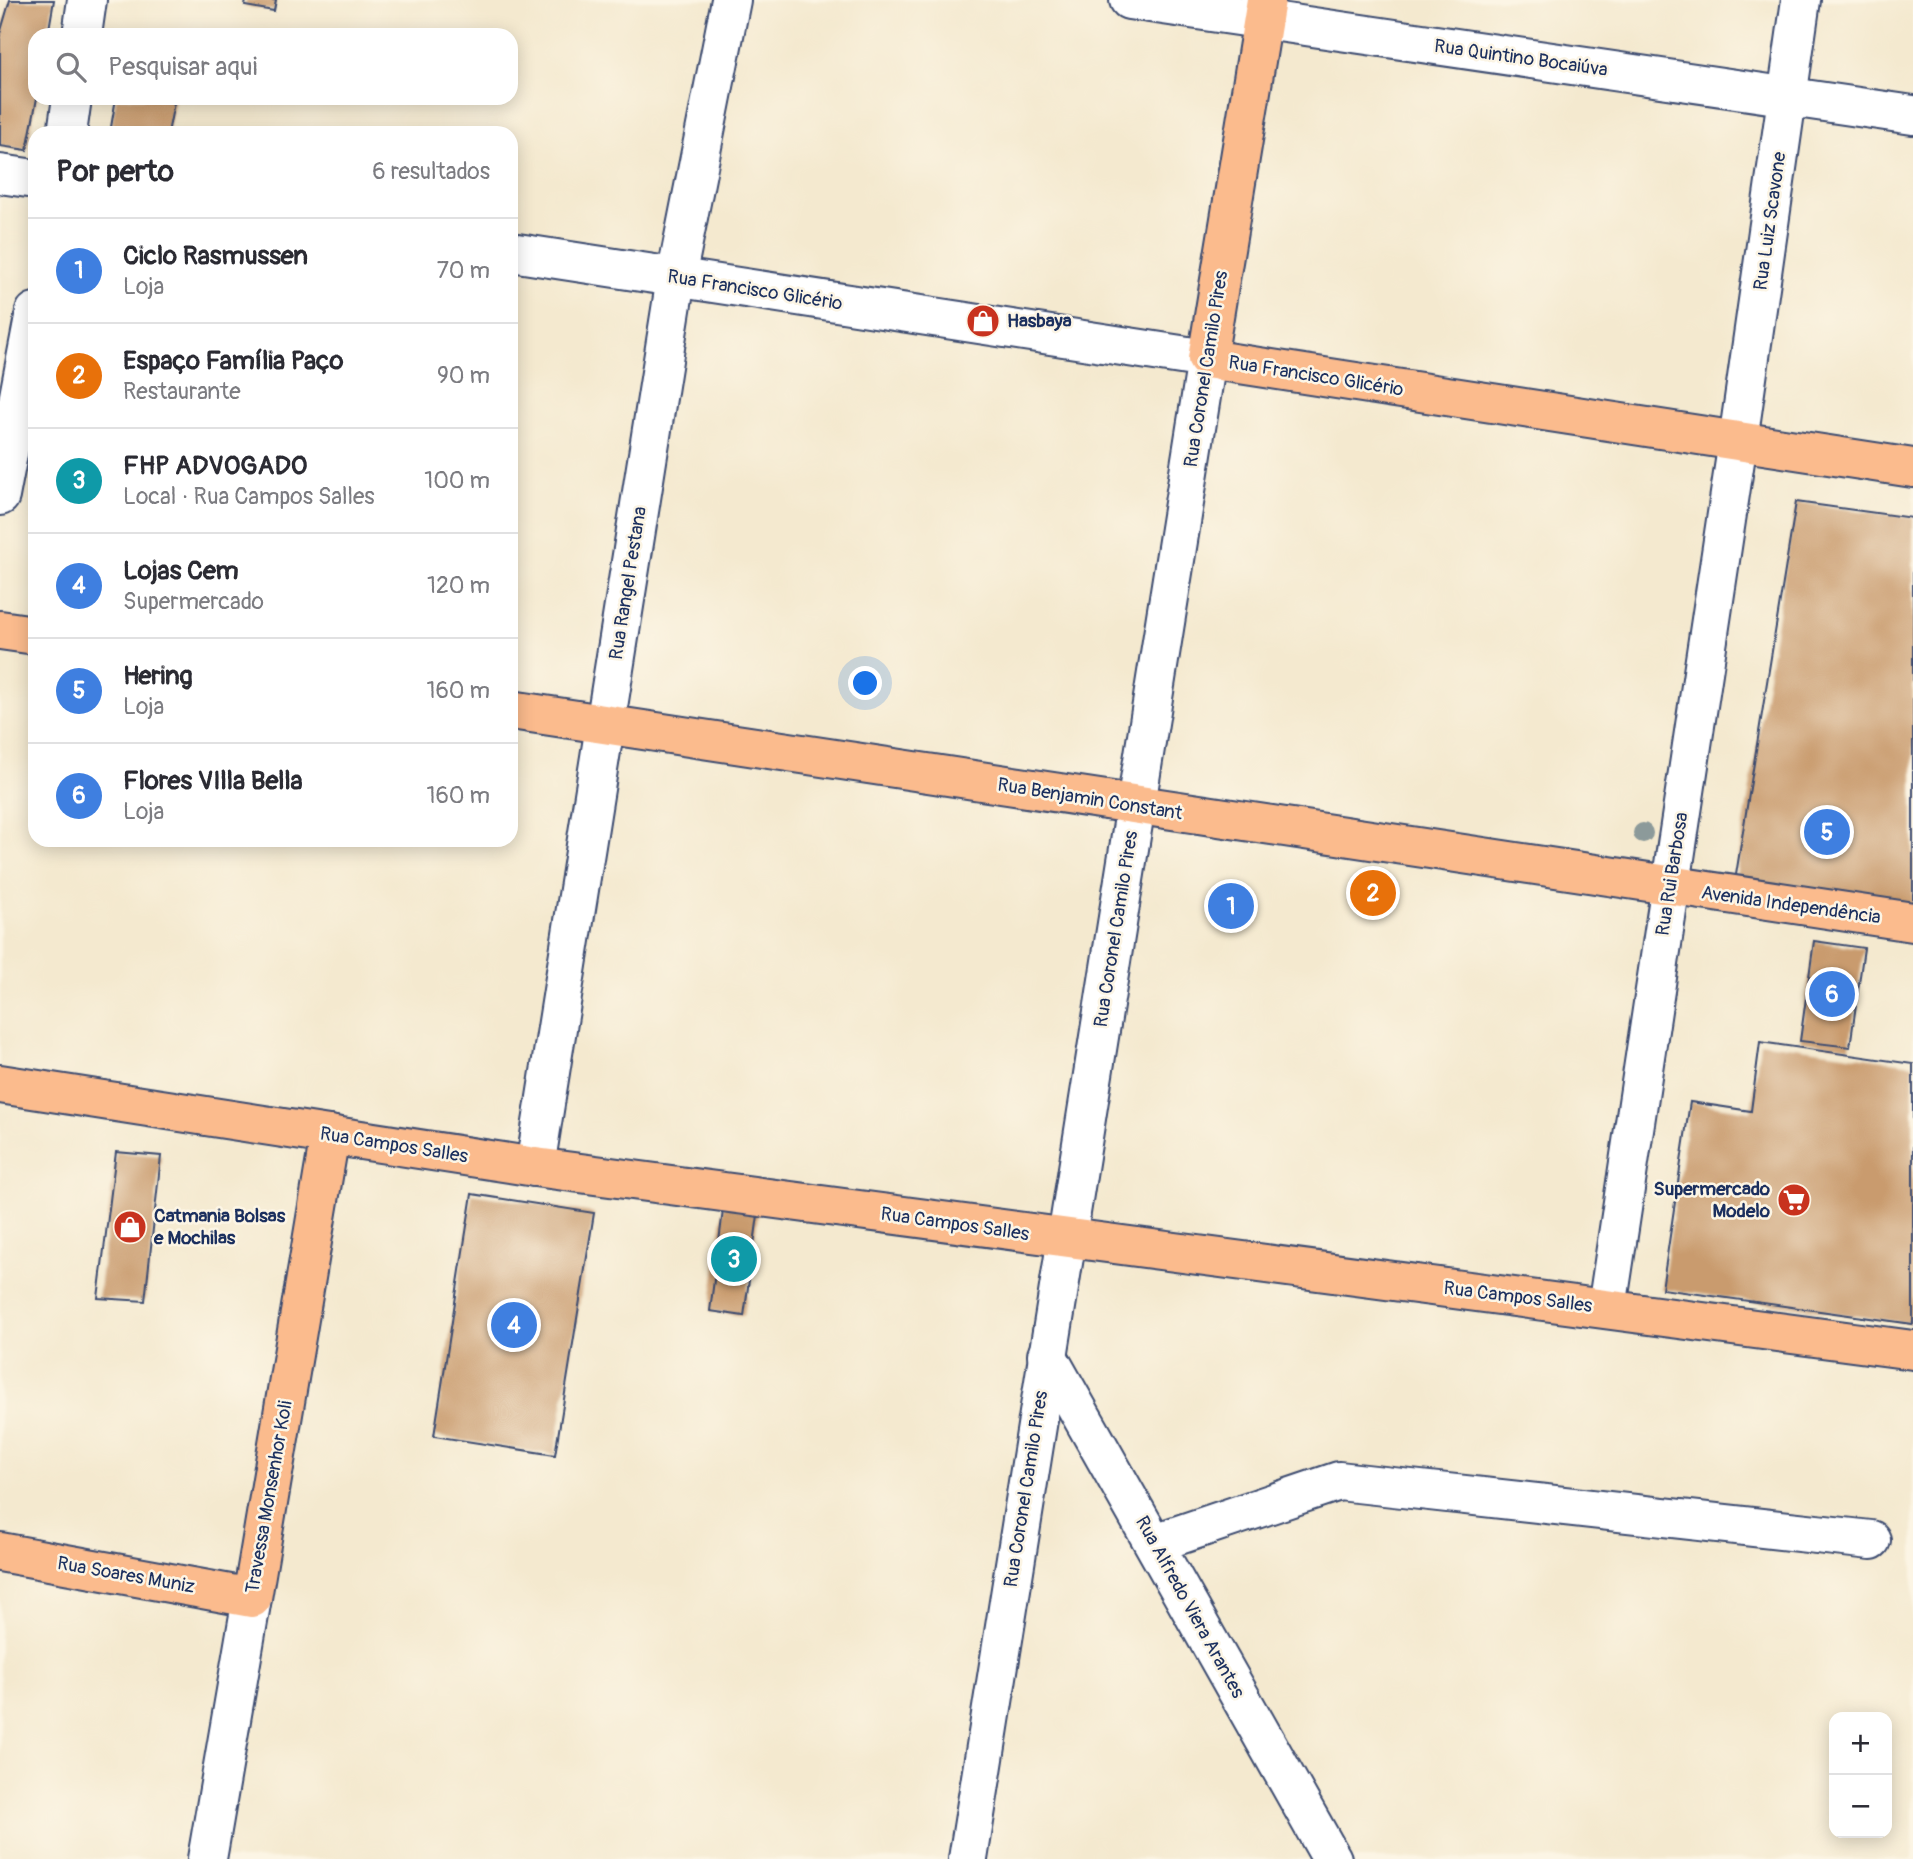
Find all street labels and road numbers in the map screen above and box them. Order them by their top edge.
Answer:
street label: Rua Quintino Bocaiúva [1433,34,1609,82]
street label: Rua Luiz Scavone [1748,150,1792,292]
street label: Rua Francisco Glicério [666,264,844,316]
street label: Rua Coronel Camilo Pires [1179,269,1233,469]
street label: Rua Francisco Glicério [1227,350,1405,402]
street label: Rua Rangel Pestana [604,504,652,661]
street label: Rua Benjamin Constant [996,773,1185,826]
street label: Rua Rui Barbosa [1650,810,1694,938]
street label: Rua Coronel Camilo Pires [1089,829,1143,1029]
street label: Avenida Independência [1700,881,1882,929]
street label: Rua Campos Salles [318,1121,470,1169]
street label: Rua Campos Salles [879,1202,1031,1246]
street label: Rua Campos Salles [1442,1276,1594,1318]
street label: Rua Coronel Camilo Pires [999,1389,1053,1589]
street label: Travessa Monsenhor Koli [240,1399,298,1595]
street label: Rua Alfredo Viera Arantes [1130,1512,1250,1703]
street label: Rua Soares Muniz [55,1551,197,1599]

